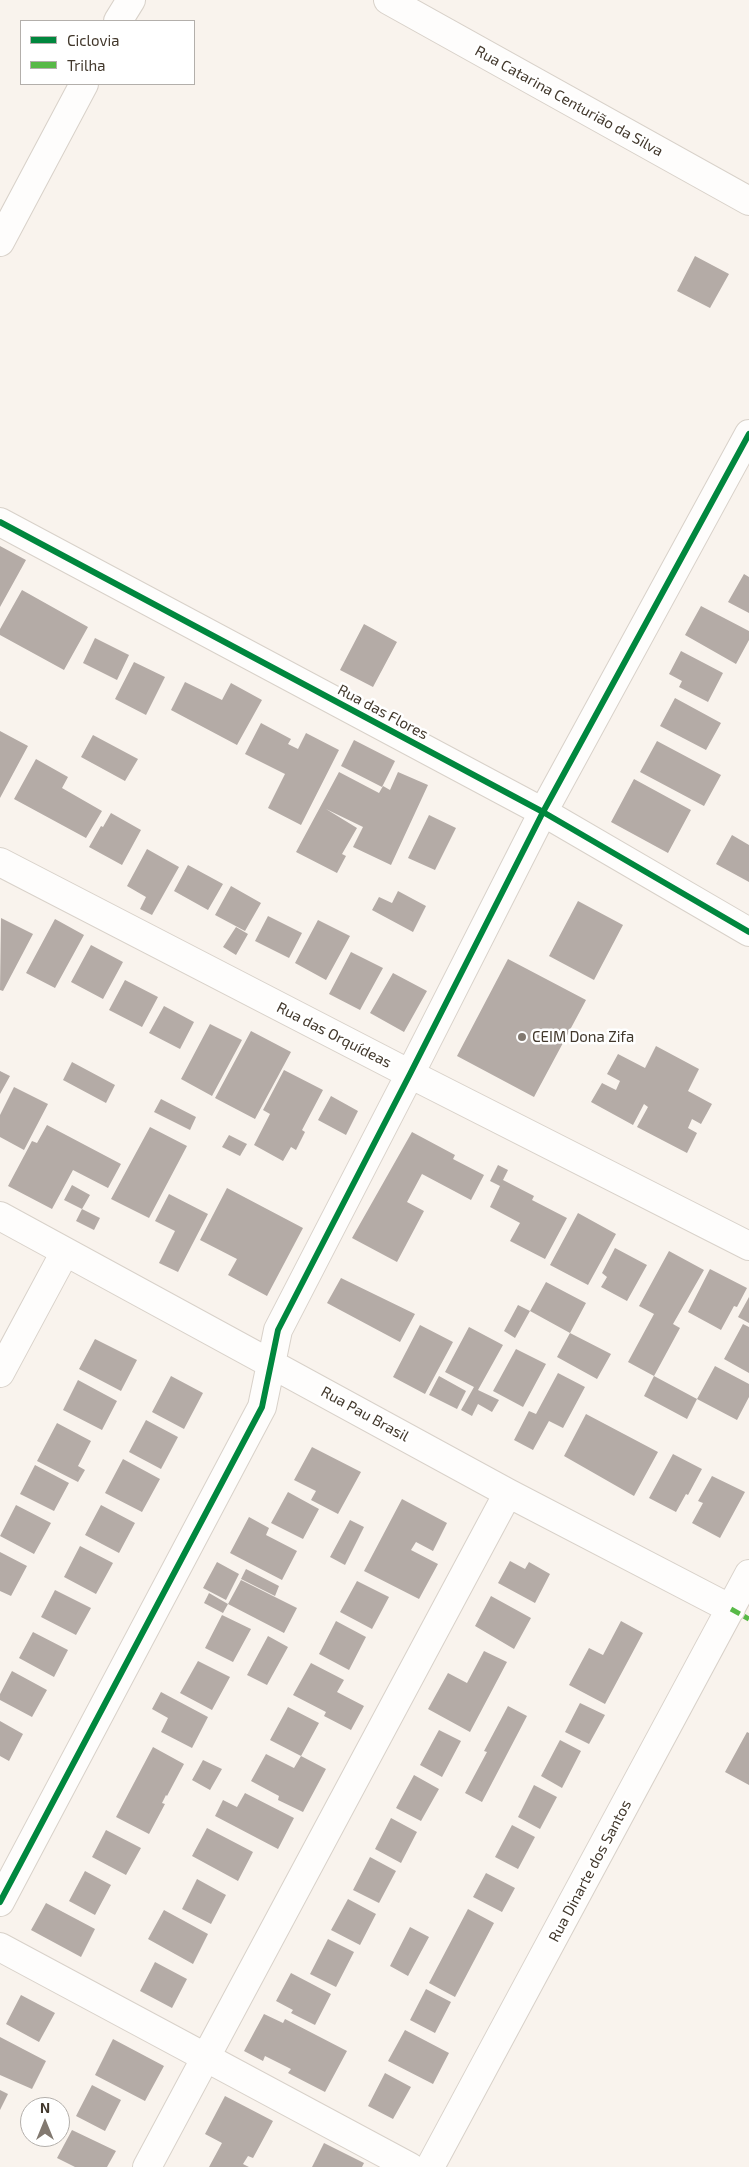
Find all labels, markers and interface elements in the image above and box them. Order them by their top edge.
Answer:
legend [20,20,195,85]
text: Ciclovia [67,31,119,49]
street label: Rua Catarina Centurião da Silva [472,42,666,160]
text: Trilha [67,56,105,74]
street label: Rua das Flores [335,681,431,743]
street label: Rua das Orquídeas [274,998,394,1072]
place label: CEIM Dona Zifa [532,1028,634,1046]
marker: CEIM Dona Zifa [516,1031,528,1043]
street label: Rua Pau Brasil [318,1382,412,1446]
street label: Rua Dinarte dos Santos [545,1797,635,1945]
north arrow [20,2097,70,2147]
text: N [40,2099,50,2116]

